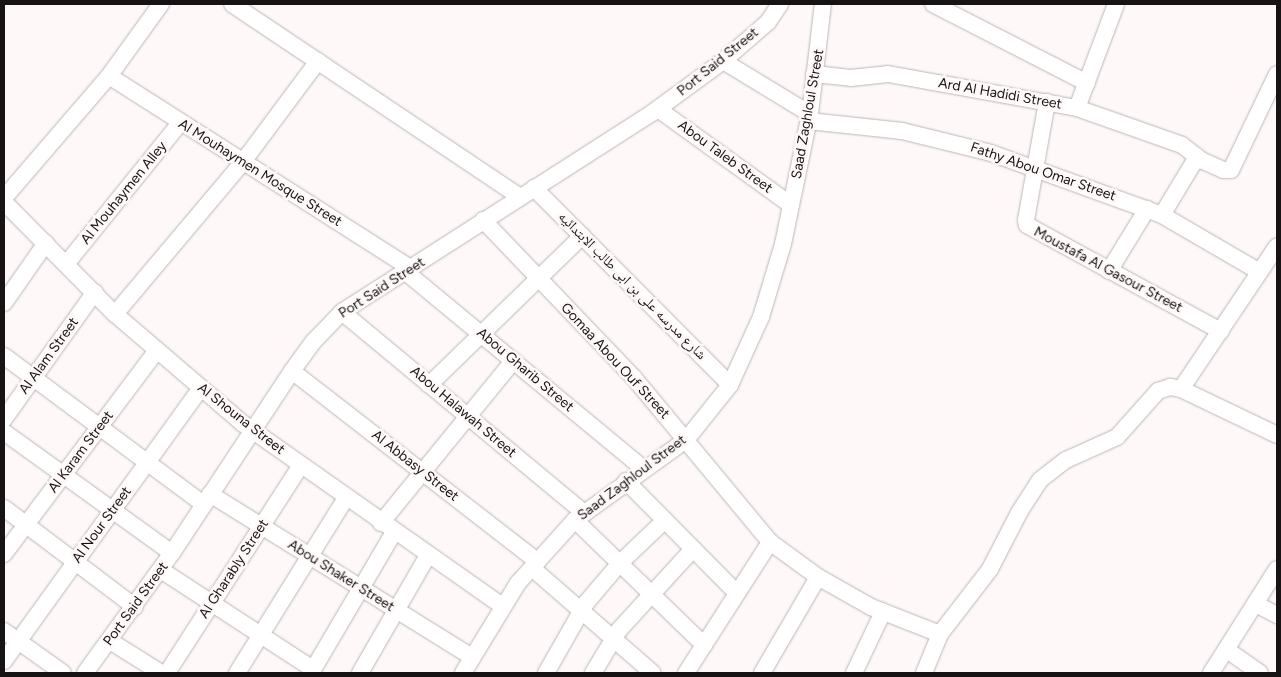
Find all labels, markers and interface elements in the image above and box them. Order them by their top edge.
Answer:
street label: Port Said Street [674,24,762,100]
street label: Saad Zaghloul Street [788,48,828,180]
street label: Ard Al Hadidi Street [937,75,1063,113]
street label: Al Mouhaymen Mosque Street [175,116,345,230]
street label: Abou Taleb Street [674,117,776,197]
street label: Al Mouhaymen Alley [77,138,171,248]
street label: Fathy Abou Omar Street [968,139,1118,205]
street label: شارع مدرسه على بن ابى طالب الابتدائيه [555,209,709,363]
street label: Moustafa Al Gasour Street [1031,224,1185,316]
street label: Port Said Street [336,254,428,322]
street label: Gomaa Abou Ouf Street [557,300,673,422]
street label: Al Alam Street [16,315,82,397]
street label: Abou Gharib Street [473,325,577,415]
street label: Abou Halawah Street [407,363,519,461]
street label: Al Shouna Street [194,380,288,458]
street label: Al Karam Street [45,408,117,496]
street label: Al Abbasy Street [368,427,462,505]
street label: Saad Zaghloul Street [574,432,690,524]
street label: Al Nour Street [69,484,135,566]
street label: Al Gharably Street [196,516,272,622]
street label: Abou Shaker Street [285,536,397,616]
street label: Port Said Street [100,559,172,649]

